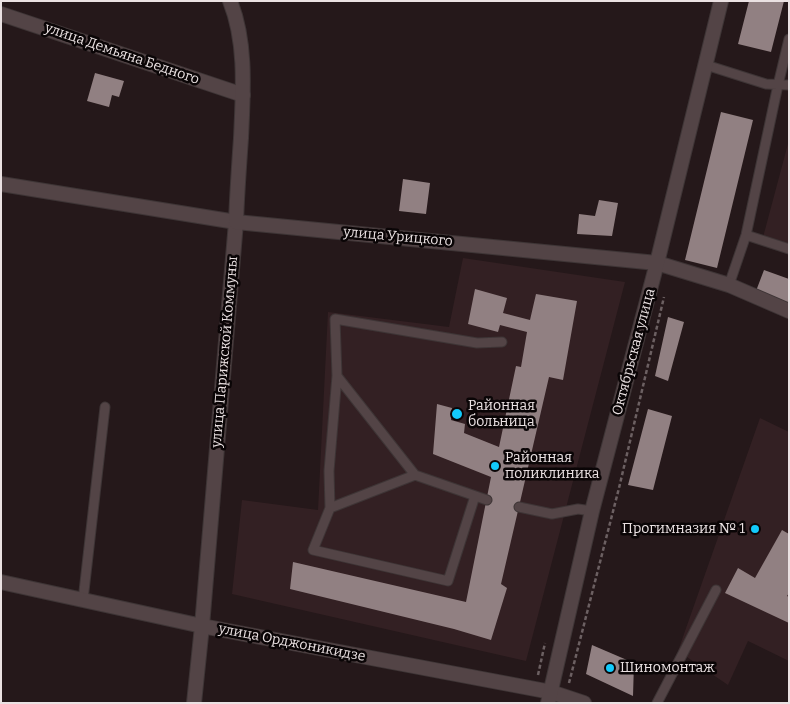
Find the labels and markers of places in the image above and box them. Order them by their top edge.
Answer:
place label: Районная больница [468,398,535,431]
marker: Районная больница [450,407,464,421]
place label: Районная поликлиника [505,450,599,482]
marker: Районная поликлиника [489,460,501,472]
place label: Прогимназия № 1 [622,521,745,537]
marker: Прогимназия № 1 [749,523,761,535]
place label: Шиномонтаж [620,660,715,676]
marker: Шиномонтаж [604,662,616,674]

